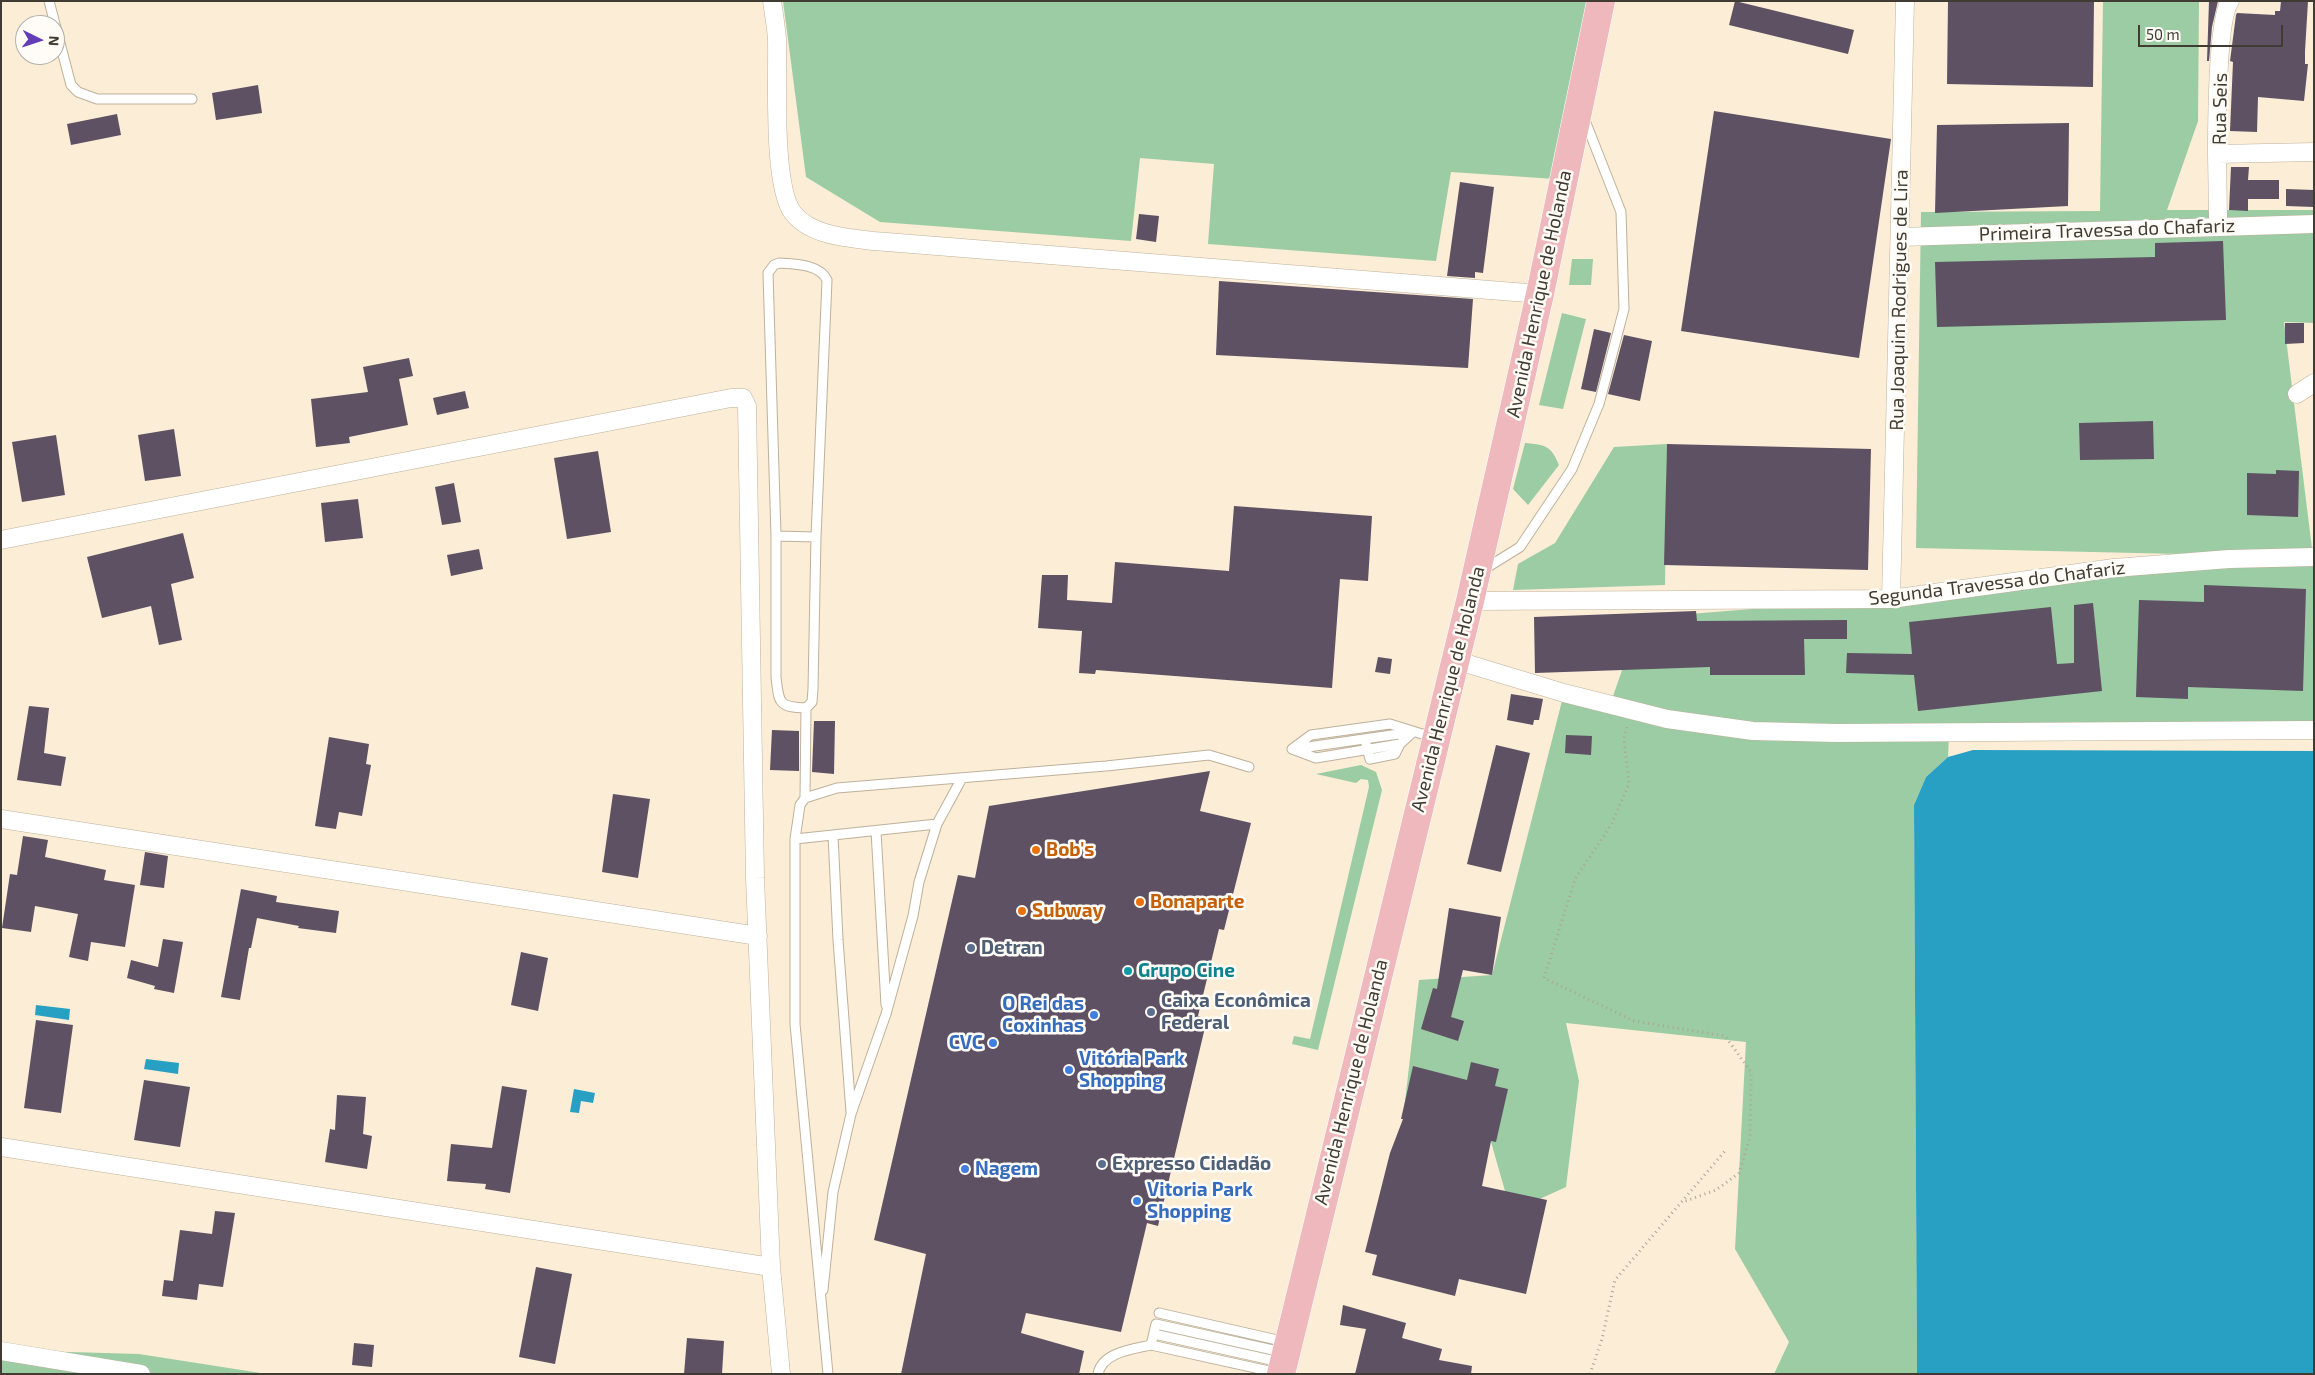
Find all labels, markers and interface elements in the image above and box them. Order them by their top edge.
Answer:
north arrow [15,15,65,65]
scale bar [2140,15,2285,47]
text: 50 m [2146,25,2180,43]
text: N [46,35,63,47]
street label: Rua Seis [2208,73,2232,145]
street label: Avenida Henrique de Holanda [1502,168,1576,420]
street label: Rua Joaquim Rodrigues de Lira [1885,169,1913,431]
street label: Primeira Travessa do Chafariz [1978,214,2236,246]
street label: Segunda Travessa do Chafariz [1867,556,2127,610]
street label: Avenida Henrique de Holanda [1406,564,1490,814]
place label: Bob's [1046,839,1094,861]
marker: Bob's [1030,844,1042,856]
place label: Bonaparte [1150,891,1244,913]
marker: Bonaparte [1134,896,1146,908]
place label: Subway [1032,900,1103,922]
marker: Subway [1016,905,1028,917]
place label: Detran [981,937,1043,959]
marker: Detran [965,942,977,954]
street label: Avenida Henrique de Holanda [1309,957,1393,1207]
place label: Grupo Cine [1138,960,1235,982]
marker: Grupo Cine [1122,965,1134,977]
place label: Caixa Econômica Federal [1161,990,1311,1034]
place label: O Rei das Coxinhas [1002,993,1084,1037]
marker: Caixa Econômica Federal [1145,1006,1157,1018]
marker: O Rei das Coxinhas [1088,1009,1100,1021]
place label: CVC [949,1032,983,1054]
marker: CVC [987,1037,999,1049]
place label: Vitória Park Shopping [1079,1048,1185,1092]
marker: Vitória Park Shopping [1063,1064,1075,1076]
place label: Expresso Cidadão [1112,1153,1271,1175]
place label: Nagem [975,1158,1038,1180]
marker: Expresso Cidadão [1096,1158,1108,1170]
marker: Nagem [959,1163,971,1175]
place label: Vitoria Park Shopping [1147,1179,1253,1223]
marker: Vitoria Park Shopping [1131,1195,1143,1207]

